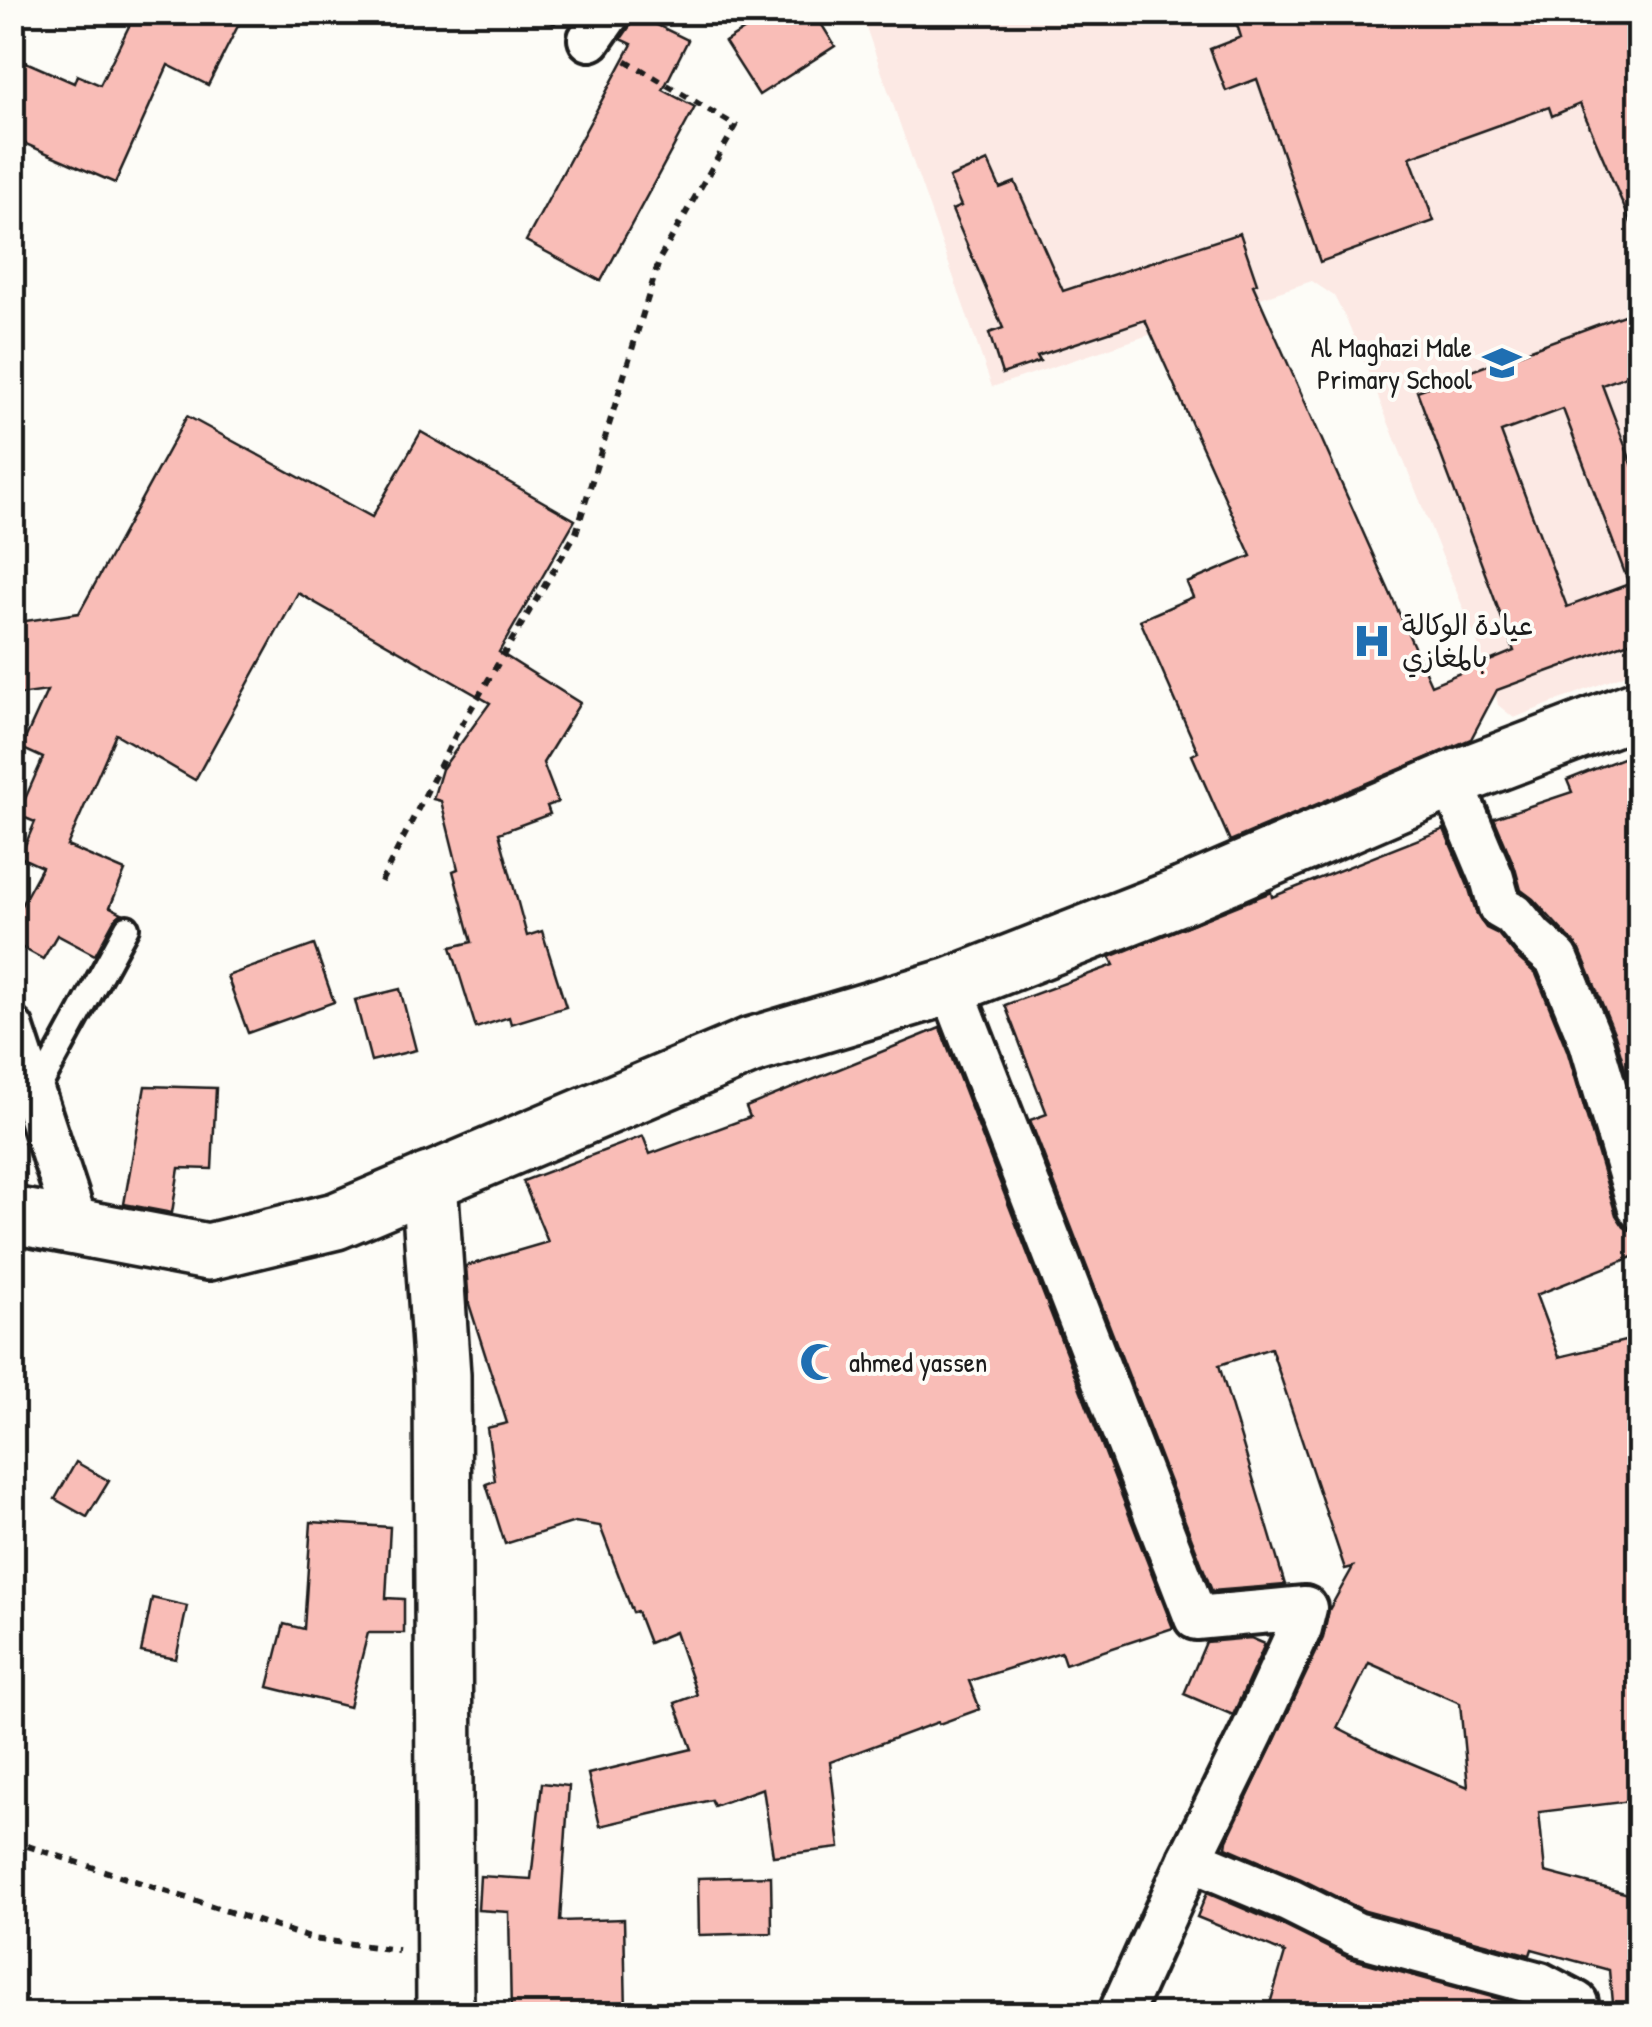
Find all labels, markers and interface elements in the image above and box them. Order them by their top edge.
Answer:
place label: Al Maghazi Male Primary School [1311,328,1473,398]
school or university icon: Al Maghazi Male Primary School [1481,342,1523,384]
place label: عيادة الوكالة بالمغازي [1402,606,1533,678]
hospital icon: عيادة الوكالة بالمغازي [1351,620,1393,662]
mosque icon: ahmed yassen [798,1341,840,1383]
place label: ahmed yassen [849,1343,987,1381]

